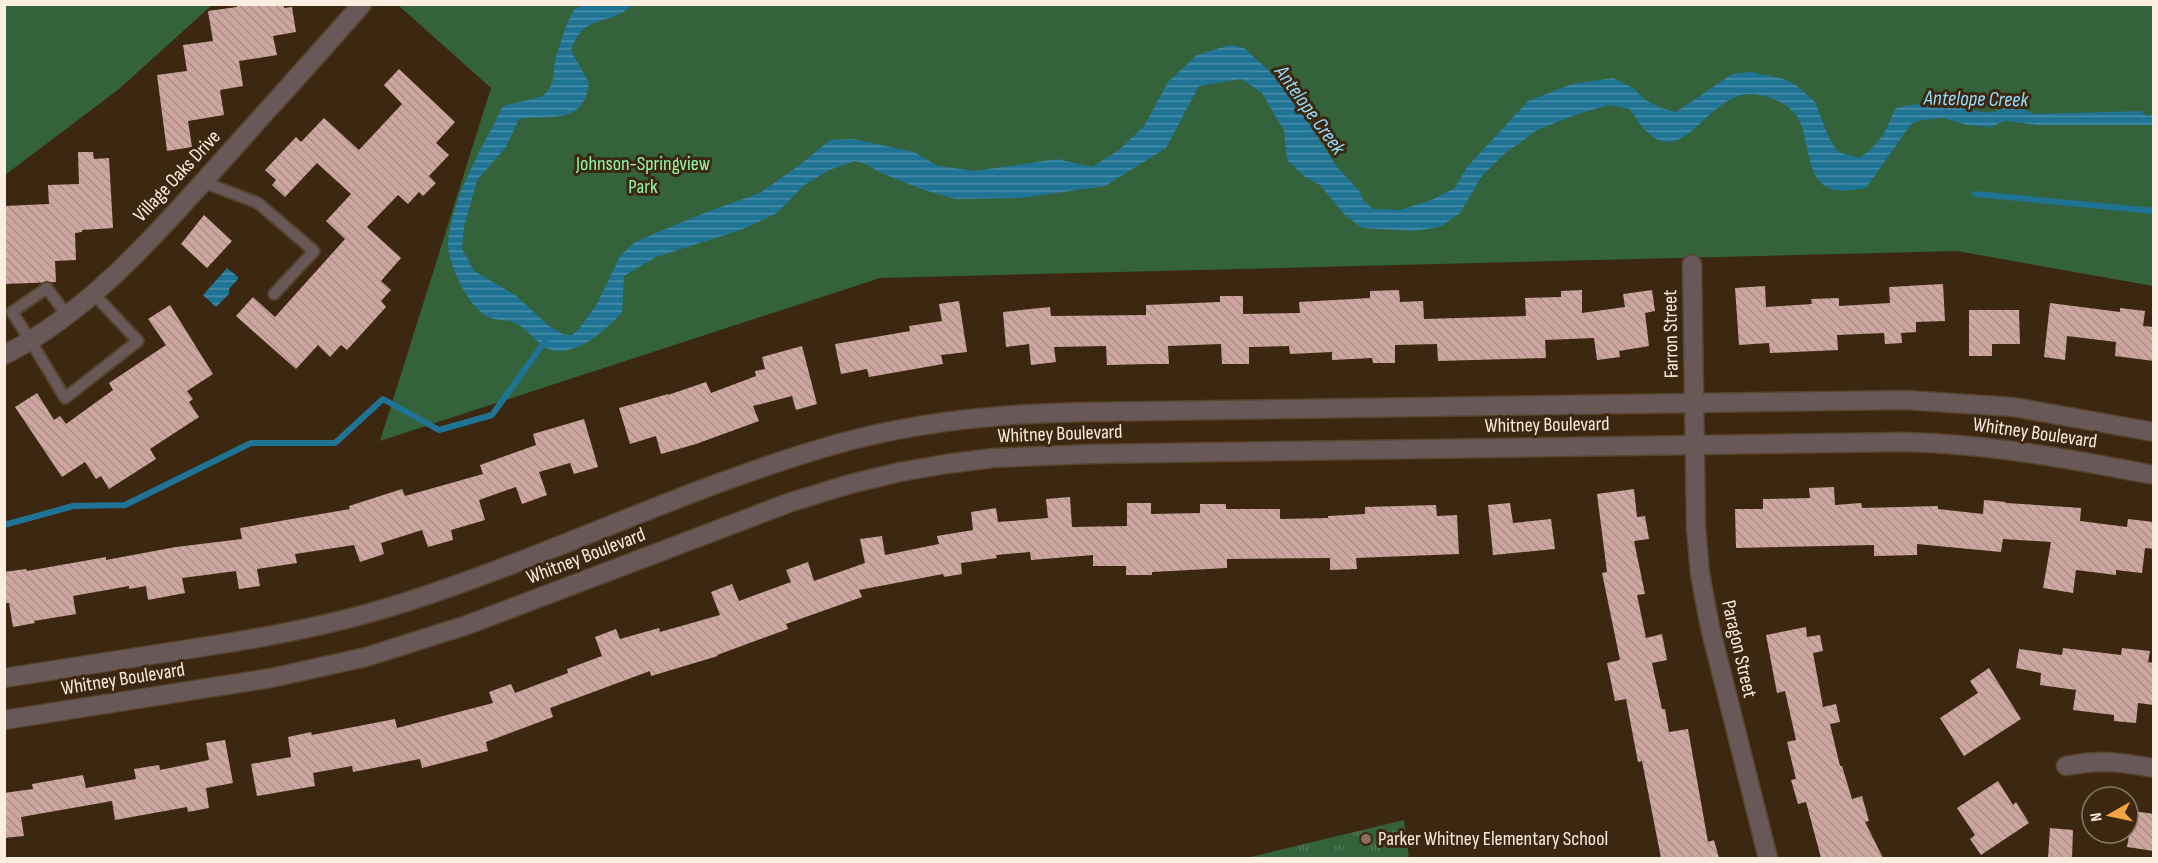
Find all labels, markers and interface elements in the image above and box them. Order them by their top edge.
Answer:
water label: Antelope Creek [1269,60,1351,161]
water label: Antelope Creek [1923,86,2030,112]
street label: Village Oaks Drive [128,125,226,227]
park label: Johnson-Springview Park [575,152,710,199]
street label: Farron Street [1658,290,1684,378]
street label: Whitney Boulevard [1484,412,1610,438]
street label: Whitney Boulevard [1972,412,2098,454]
street label: Whitney Boulevard [997,420,1123,448]
street label: Whitney Boulevard [523,522,649,590]
street label: Paragon Street [1716,598,1762,700]
street label: Whitney Boulevard [59,657,187,701]
north arrow [2080,785,2140,845]
text: N [2087,811,2107,823]
place label: Parker Whitney Elementary School [1378,827,1608,851]
marker: Parker Whitney Elementary School [1359,832,1373,846]

